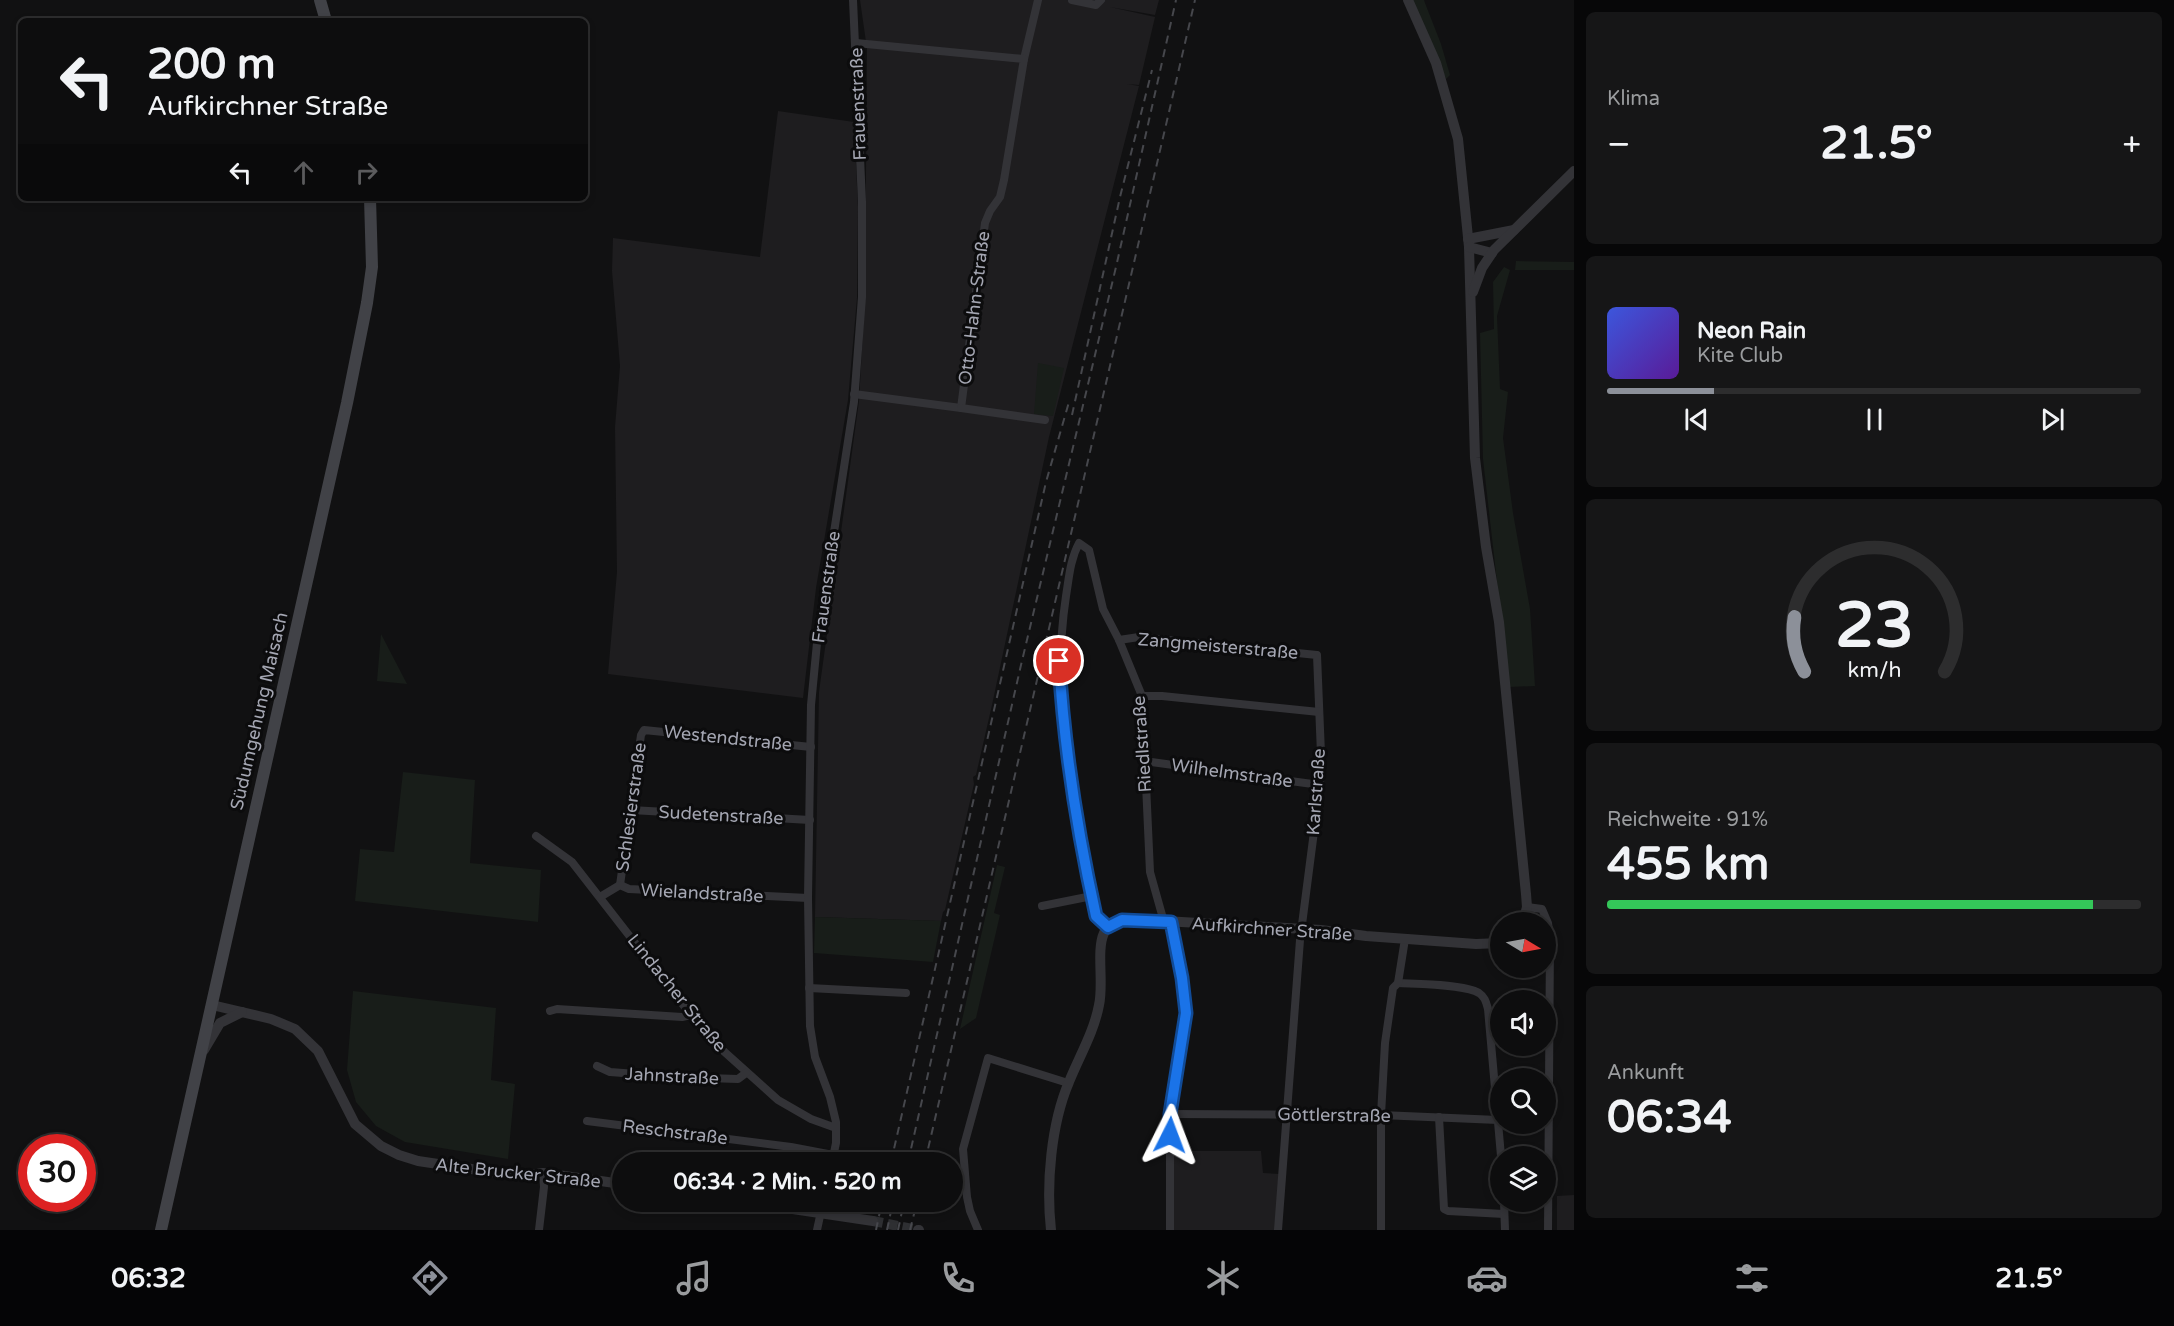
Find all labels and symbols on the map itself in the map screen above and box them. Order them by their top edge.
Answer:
street label: Frauenstraße [845,47,871,161]
street label: Otto-Hahn-Straße [954,230,994,386]
street label: Frauenstraße [807,529,845,645]
street label: Südumgehung Maisach [226,610,292,812]
street label: Zangmeisterstraße [1137,628,1299,664]
pin [1033,635,1084,686]
street label: Riedlstraße [1128,695,1156,793]
street label: Westendstraße [663,720,793,756]
street label: Schlesierstraße [611,741,651,873]
street label: Karlstraße [1302,748,1330,836]
street label: Wilhelmstraße [1170,754,1294,792]
street label: Sudetenstraße [658,801,784,829]
street label: Wielandstraße [640,879,764,907]
street label: Aufkirchner Straße [1191,912,1353,946]
north arrow [1490,912,1556,978]
street label: Lindacher Straße [623,930,731,1056]
street label: Jahnstraße [624,1063,720,1089]
position arrow [1138,1103,1202,1167]
street label: Göttlerstraße [1277,1103,1391,1127]
street label: Reschstraße [621,1115,729,1149]
speed limit sign: 30 [18,1134,96,1212]
street label: Alte Brucker Straße [434,1153,602,1193]

